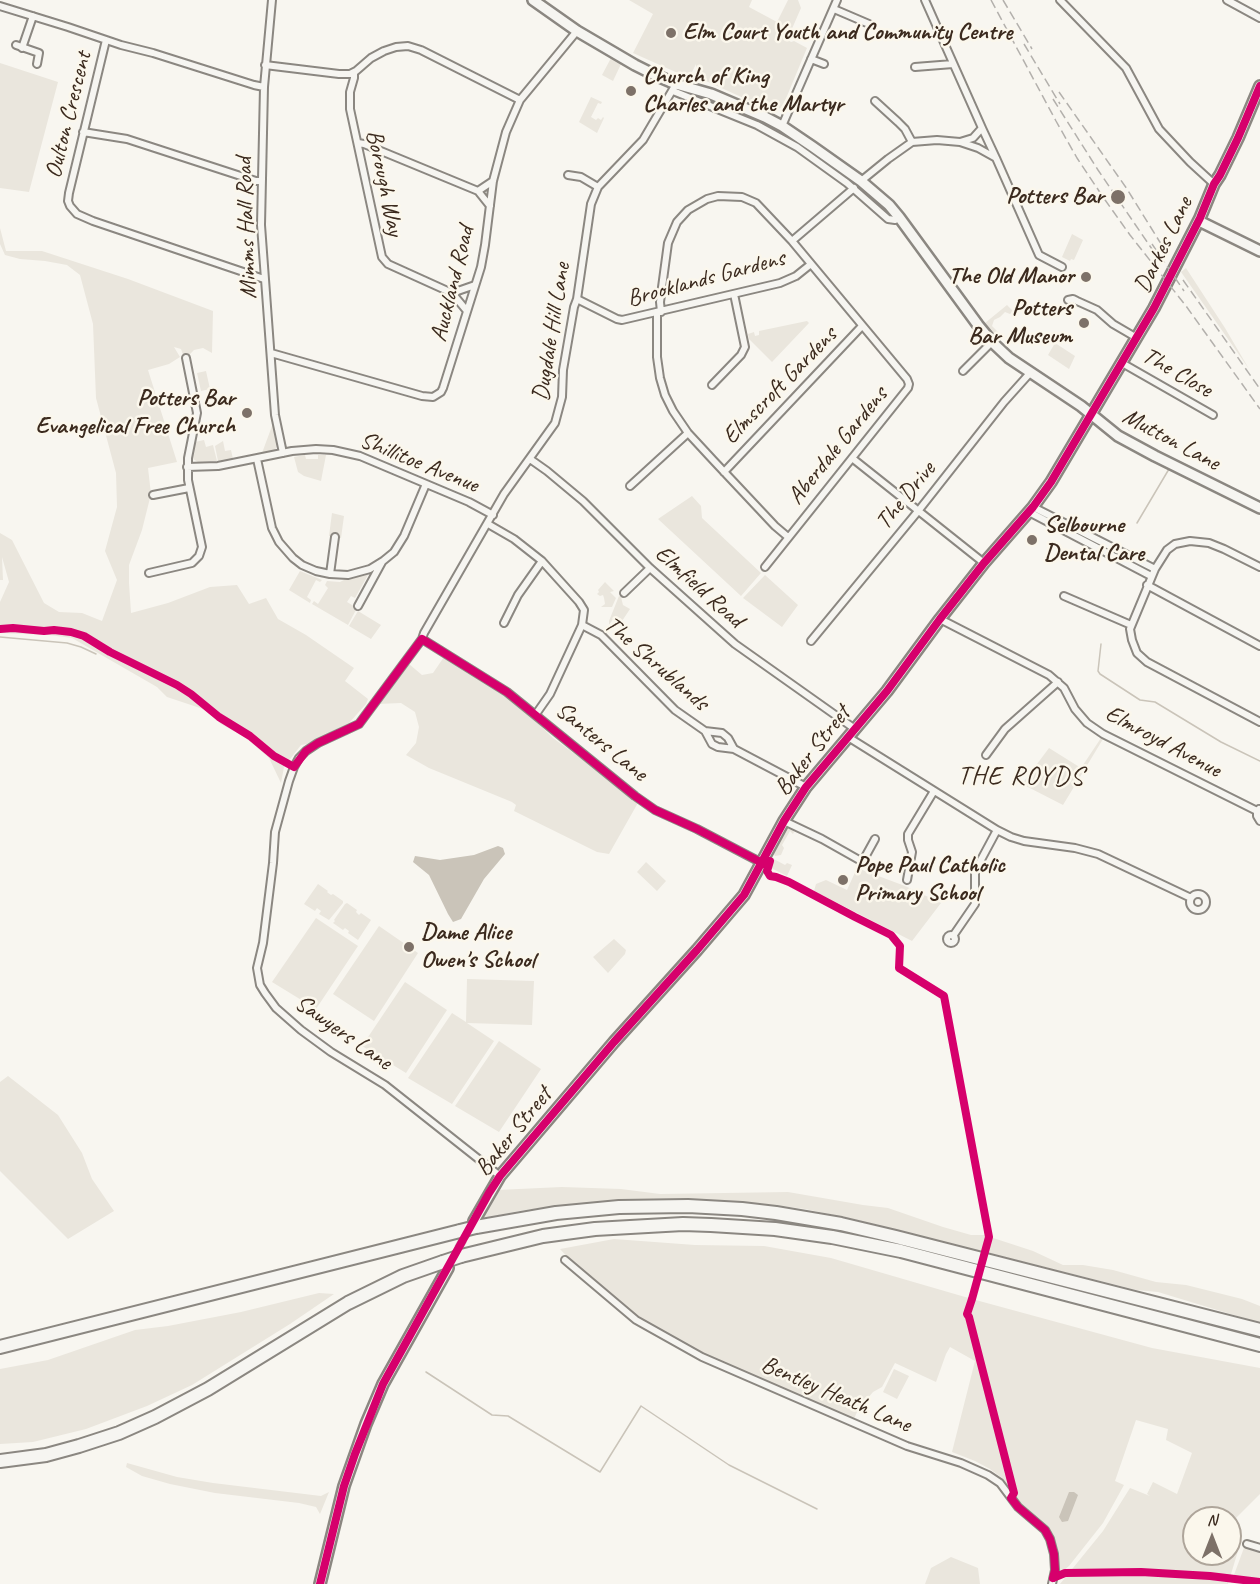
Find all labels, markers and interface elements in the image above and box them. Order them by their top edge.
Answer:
place label: Elm Court Youth and Community Centre [683,19,1012,47]
marker: Elm Court Youth and Community Centre [664,26,678,40]
street label: Oulton Crescent [39,49,99,181]
place label: Church of King Charles and the Martyr [643,63,843,119]
marker: Church of King Charles and the Martyr [624,84,638,98]
street label: Borough Way [359,127,409,239]
street label: Mimms Hall Road [230,156,264,300]
place label: Potters Bar [1006,183,1104,211]
marker: Potters Bar [1109,188,1127,206]
street label: Darkes Lane [1129,192,1199,298]
street label: Auckland Road [425,223,481,345]
street label: Brooklands Gardens [624,244,788,314]
street label: Dugdale Hill Lane [527,261,577,403]
place label: The Old Manor [948,263,1074,291]
marker: The Old Manor [1079,270,1093,284]
place label: Potters Bar Museum [968,295,1072,351]
marker: Potters Bar Museum [1077,316,1091,330]
street label: Elmscroft Gardens [717,321,843,451]
street label: The Close [1137,341,1217,405]
street label: Aberdale Gardens [782,381,894,511]
place label: Potters Bar Evangelical Free Church [36,385,235,441]
street label: Mutton Lane [1117,402,1225,478]
marker: Potters Bar Evangelical Free Church [240,406,254,420]
street label: Shillitoe Avenue [355,426,483,500]
street label: The Drive [870,456,942,536]
place label: Selbourne Dental Care [1044,512,1144,568]
marker: Selbourne Dental Care [1025,533,1039,547]
street label: Elmfield Road [649,540,749,634]
street label: The Shrublands [598,611,714,717]
street label: Santers Lane [549,696,653,788]
street label: Baker Street [769,700,857,802]
street label: Elmroyd Avenue [1100,700,1226,784]
district label: THE ROYDS [958,761,1084,793]
place label: Pope Paul Catholic Primary School [855,852,1005,908]
marker: Pope Paul Catholic Primary School [836,873,850,887]
place label: Dame Alice Owen's School [421,919,535,975]
marker: Dame Alice Owen's School [402,940,416,954]
street label: Sawyers Lane [289,989,397,1077]
street label: Baker Street [469,1082,559,1182]
street label: Bentley Heath Lane [757,1351,915,1439]
north arrow [1182,1506,1242,1566]
text: N [1207,1510,1217,1530]

